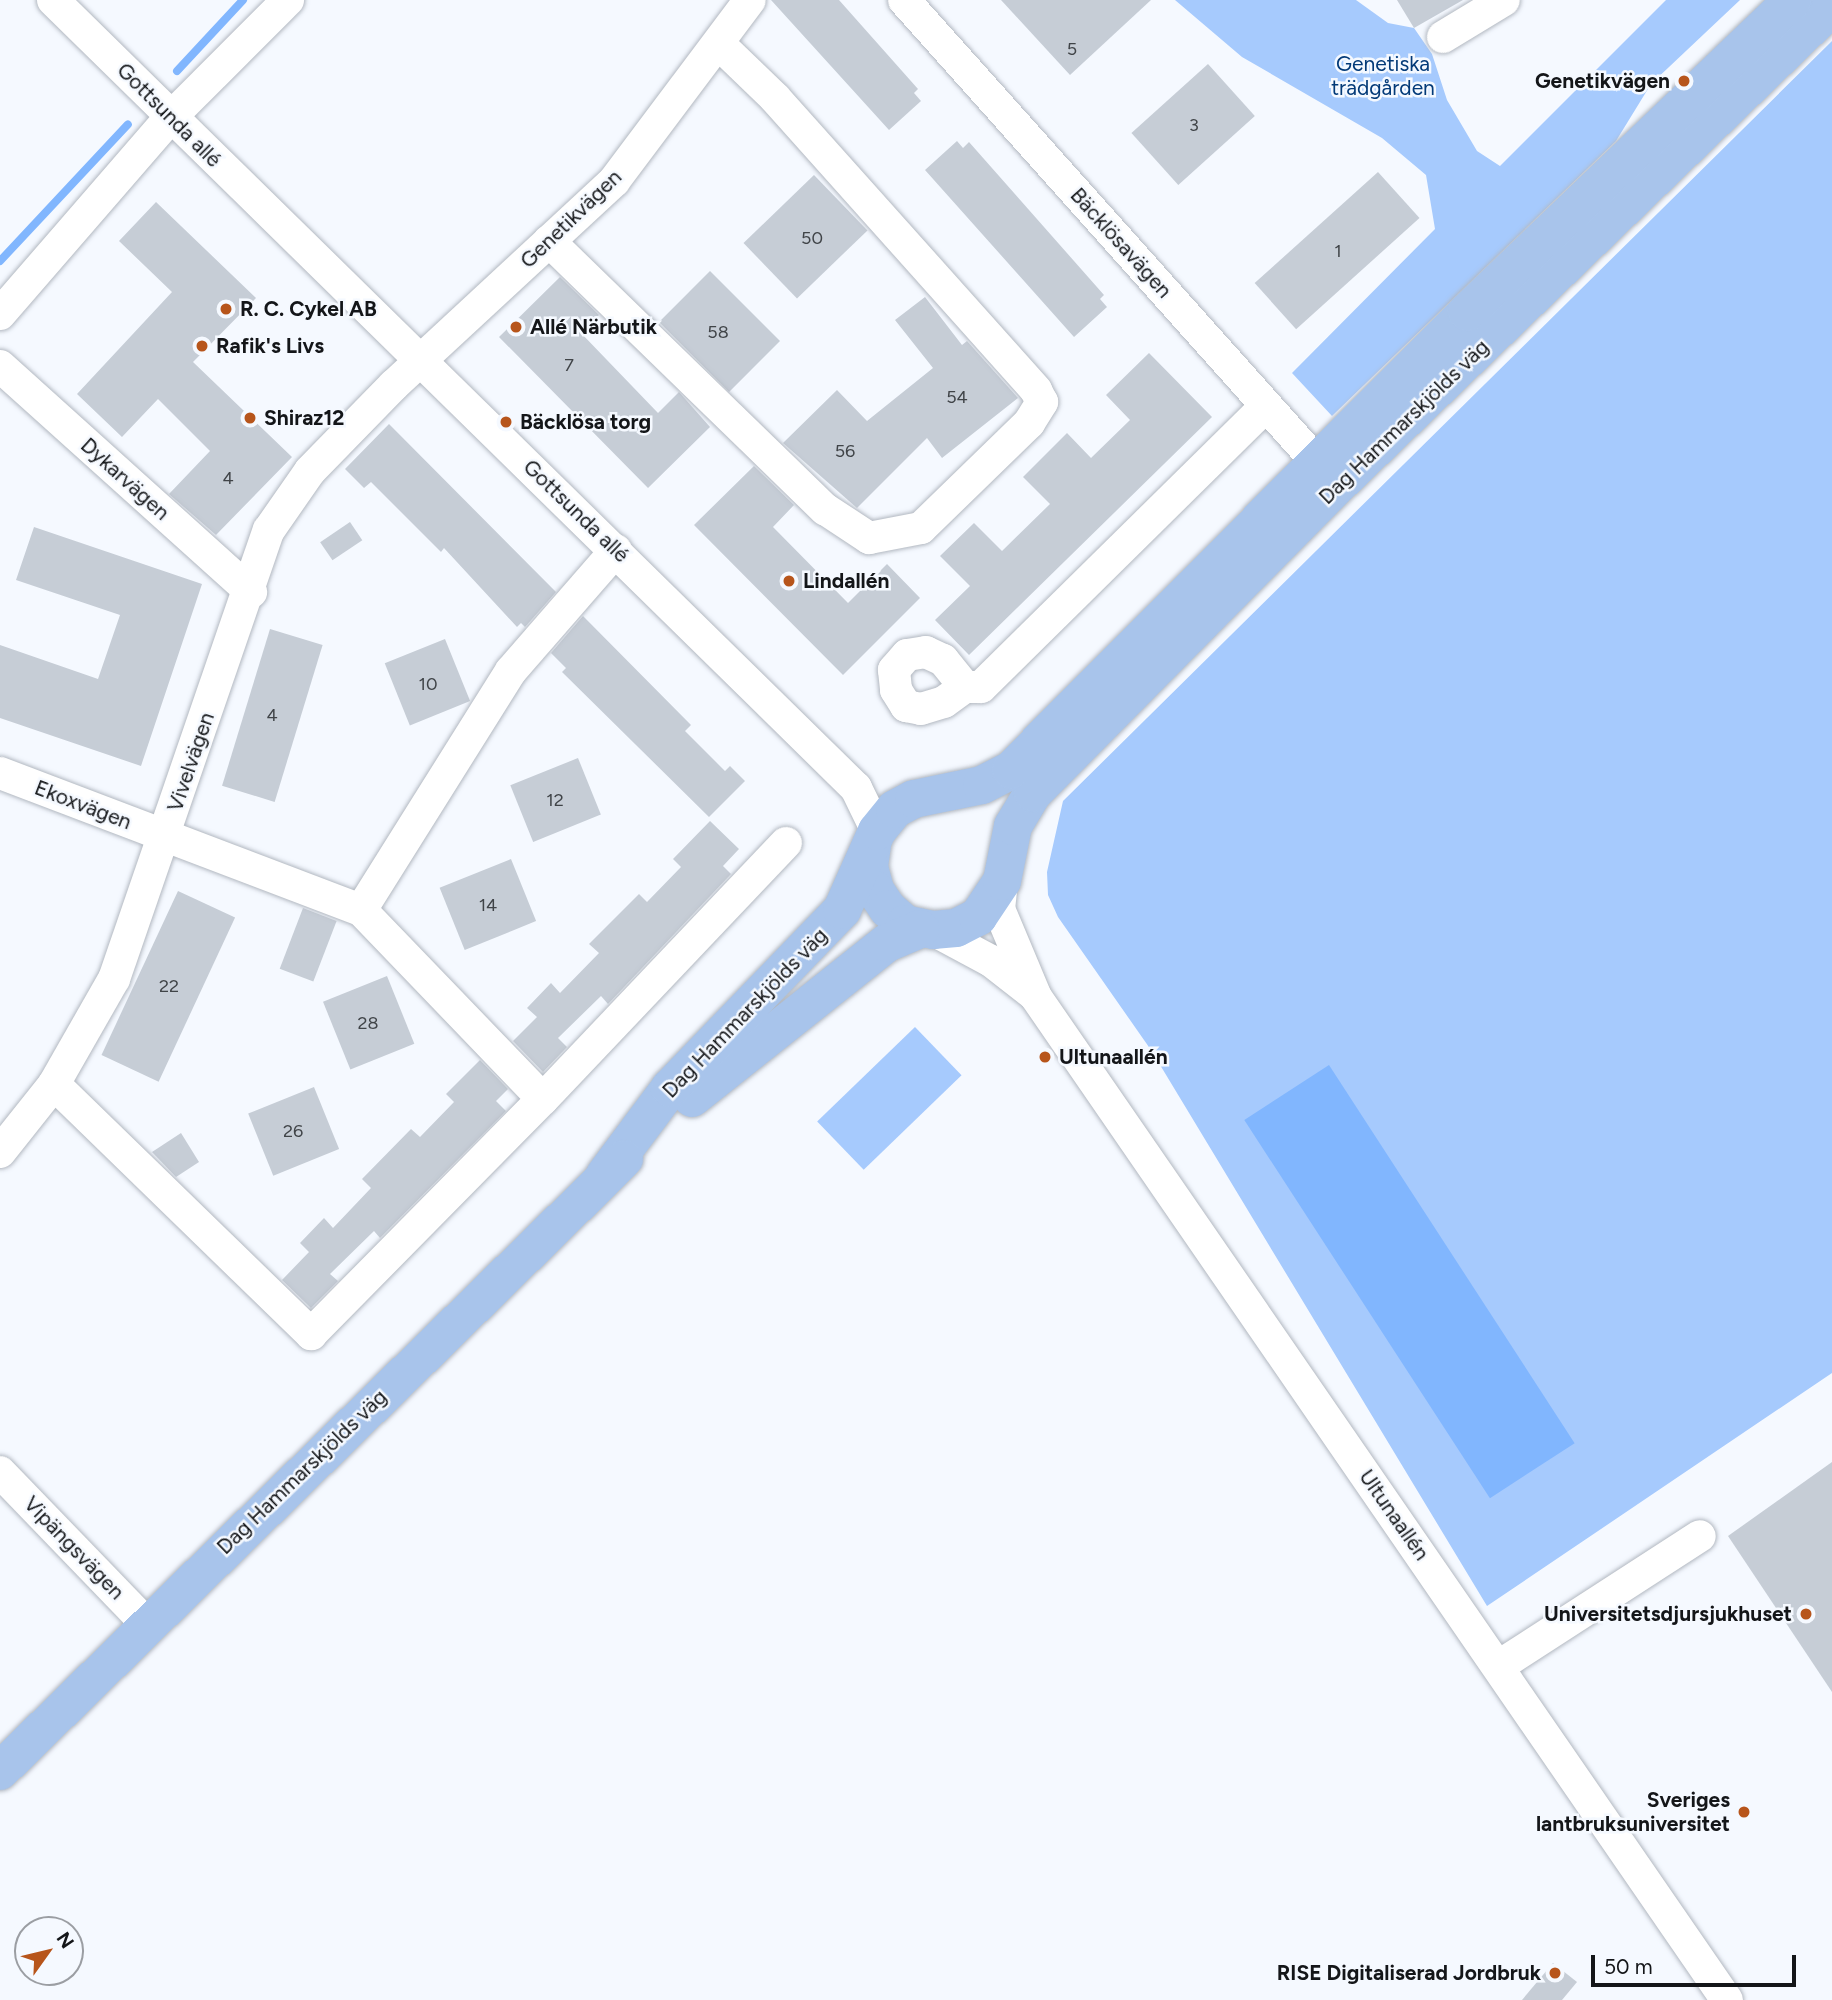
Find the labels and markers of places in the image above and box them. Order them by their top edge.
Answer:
place label: Genetikvägen [1535,68,1670,94]
marker: Genetikvägen [1676,73,1692,89]
place label: R. C. Cykel AB [240,296,377,322]
marker: R. C. Cykel AB [218,301,234,317]
place label: Allé Närbutik [530,314,657,340]
marker: Allé Närbutik [508,319,524,335]
place label: Rafik's Livs [216,333,324,359]
marker: Rafik's Livs [194,338,210,354]
place label: Shiraz12 [264,405,344,431]
place label: Bäcklösa torg [520,409,651,435]
marker: Shiraz12 [242,410,258,426]
marker: Bäcklösa torg [498,414,514,430]
place label: Lindallén [803,568,889,594]
marker: Lindallén [781,573,797,589]
place label: Ultunaallén [1059,1044,1168,1070]
marker: Ultunaallén [1037,1049,1053,1065]
place label: Universitetsdjursjukhuset [1544,1601,1792,1627]
marker: Universitetsdjursjukhuset [1798,1606,1814,1622]
place label: Sveriges lantbruksuniversitet [1536,1787,1730,1837]
marker: Sveriges lantbruksuniversitet [1736,1804,1752,1820]
place label: RISE Digitaliserad Jordbruk [1277,1960,1541,1986]
marker: RISE Digitaliserad Jordbruk [1547,1965,1563,1981]

